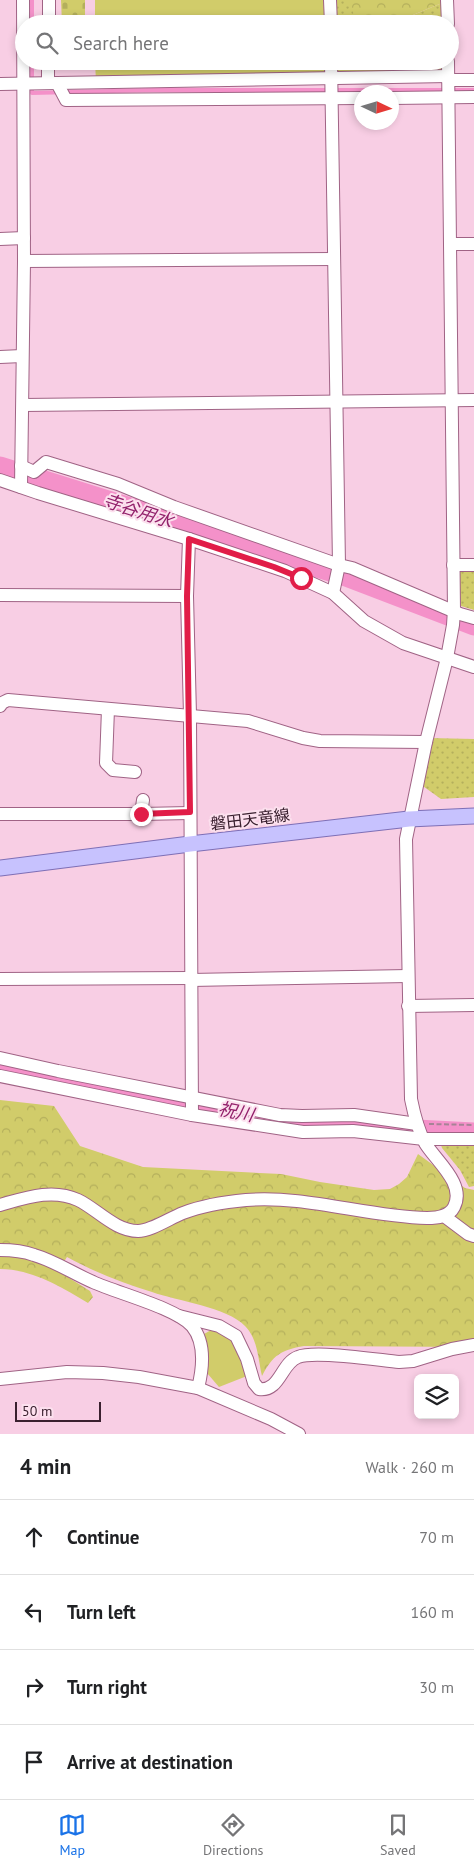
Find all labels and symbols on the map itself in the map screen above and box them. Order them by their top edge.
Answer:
north arrow [354,85,399,130]
water label: 寺谷用水 [100,488,178,533]
route start [290,567,313,590]
route end [130,803,153,826]
street label: 磐田天竜線 [209,804,291,834]
water label: 祝川 [216,1097,258,1127]
scale bar [15,1399,101,1422]

